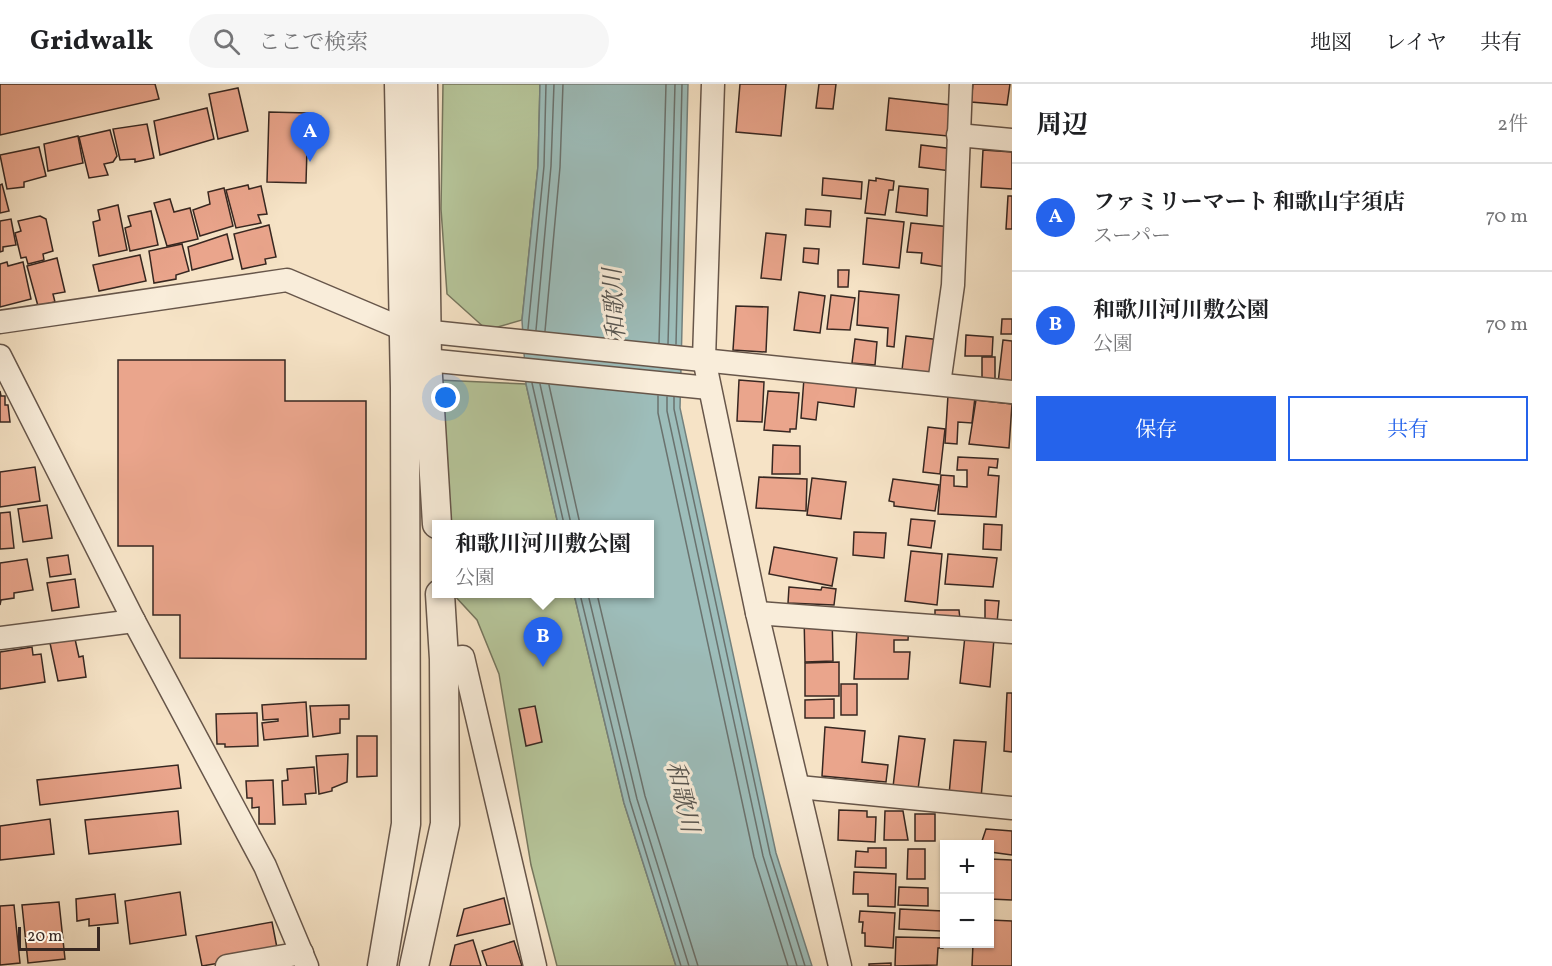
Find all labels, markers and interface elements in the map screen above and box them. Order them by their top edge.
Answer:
search box [189,14,609,68]
text: Gridwalk [30,22,153,61]
icon: search [210,25,243,58]
text: ここで検索 [258,28,368,59]
text: 地図 [1310,29,1352,58]
text: レイヤ [1385,29,1447,58]
text: 共有 [1480,29,1522,58]
text: 周辺 [1036,108,1088,144]
text: 2件 [1497,111,1528,139]
pin: A [290,112,330,162]
text: ファミリーマート 和歌山宇須店 [1093,188,1405,219]
text: A [1048,203,1063,231]
text: 70 m [1485,203,1528,231]
text: スーパー [1093,223,1171,251]
water label: 和歌川 [597,264,635,341]
text: 和歌川河川敷公園 [1093,296,1269,327]
text: B [1049,311,1062,339]
text: 70 m [1485,311,1528,339]
text: 公園 [1093,331,1133,359]
your location [431,383,460,412]
button: 保存 [1036,396,1276,461]
button: 共有 [1288,396,1528,461]
popup [432,520,654,598]
text: 和歌川河川敷公園 [455,530,631,561]
text: 公園 [455,565,495,593]
pin: B [524,618,562,667]
water label: 和歌川 [656,758,706,839]
map controls [940,840,994,948]
button: + [940,840,994,894]
button: − [940,894,994,948]
scale bar [18,924,100,952]
text: 20 m [27,926,62,948]

